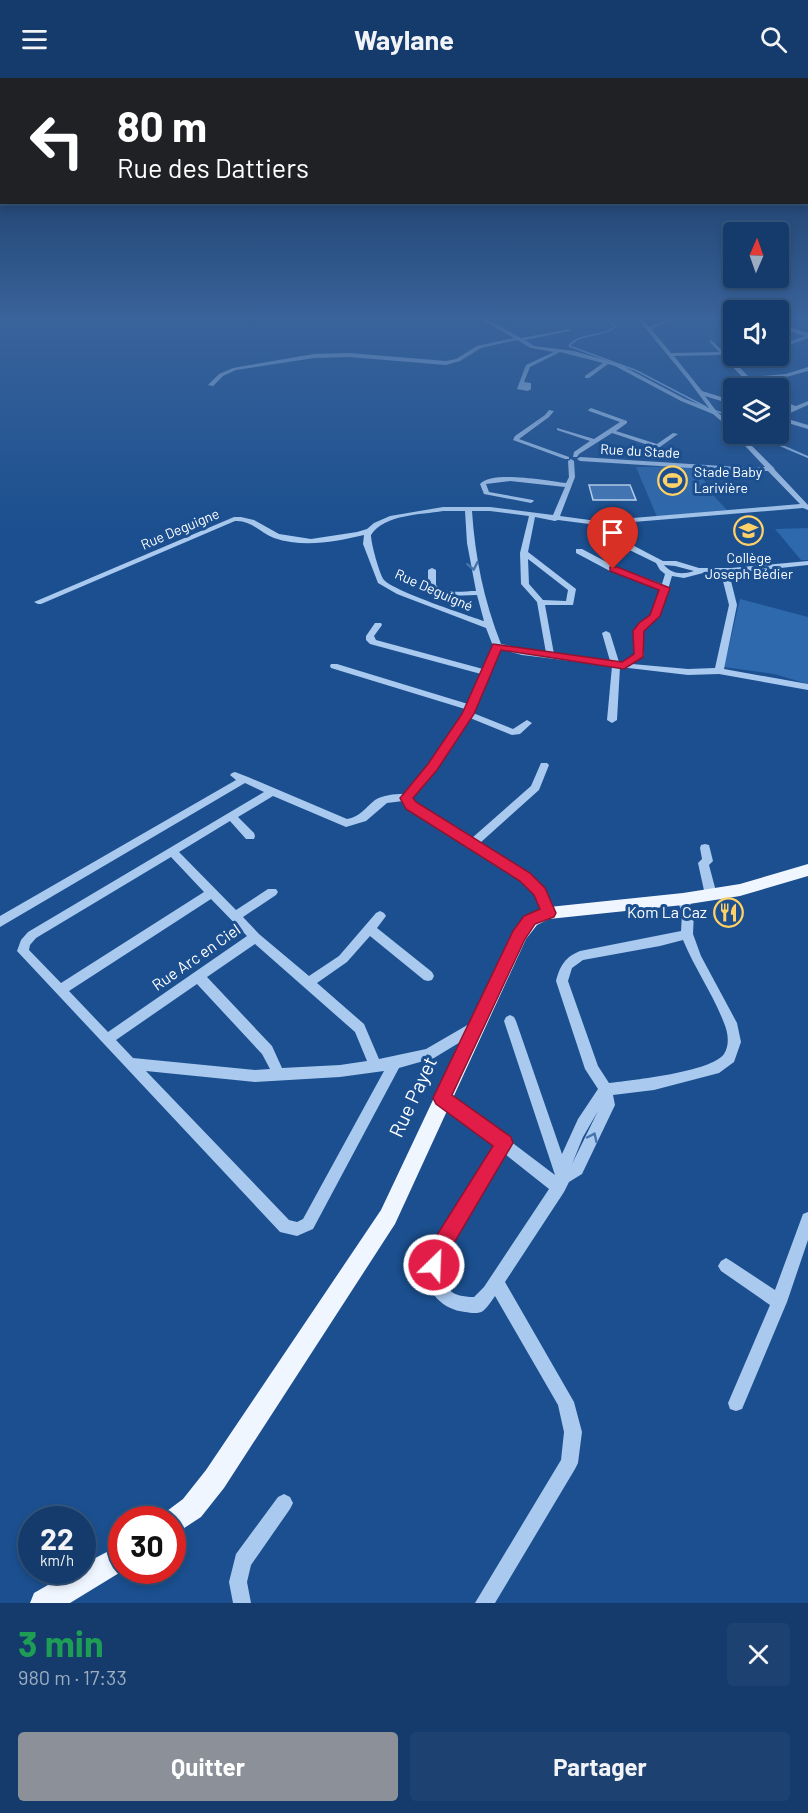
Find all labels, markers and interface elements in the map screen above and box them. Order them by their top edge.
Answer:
icon: menu [18,23,51,56]
text: Waylane [354,23,454,55]
icon: search [757,23,790,56]
text: 80 m [117,100,207,150]
icon: left [18,102,96,180]
text: Rue des Dattiers [117,151,309,183]
north arrow [723,222,789,288]
map controls [723,222,789,444]
button: sound [723,300,789,366]
button: layers [723,378,789,444]
street label: Rue du Stade [600,440,680,461]
place label: Stade Baby Larivière [694,463,763,496]
sports icon: Stade Baby Larivière [657,464,689,496]
street label: Rue Deguigne [138,504,222,553]
pin [587,507,638,569]
school or university icon: Collège Joseph Bédier [733,515,765,547]
icon: arrive [596,516,629,549]
place label: Collège Joseph Bédier [705,549,793,582]
one-way arrow [466,560,479,570]
street label: Rue Deguigné [393,565,476,614]
restaurant icon: Kom La Caz [712,896,744,928]
place label: Kom La Caz [627,902,707,921]
street label: Rue Arc en Ciel [148,919,244,994]
street label: Rue Payet [383,1052,441,1141]
one-way arrow [585,1132,597,1143]
position arrow [402,1233,466,1297]
speed limit sign: 30 [108,1506,186,1584]
text: 22 [40,1520,74,1556]
text: km/h [40,1551,74,1569]
text: 3 min [18,1621,104,1664]
button: close [727,1623,790,1686]
text: 980 m · 17:33 [18,1665,127,1689]
button: Quitter [18,1732,398,1801]
button: Partager [410,1732,790,1801]

